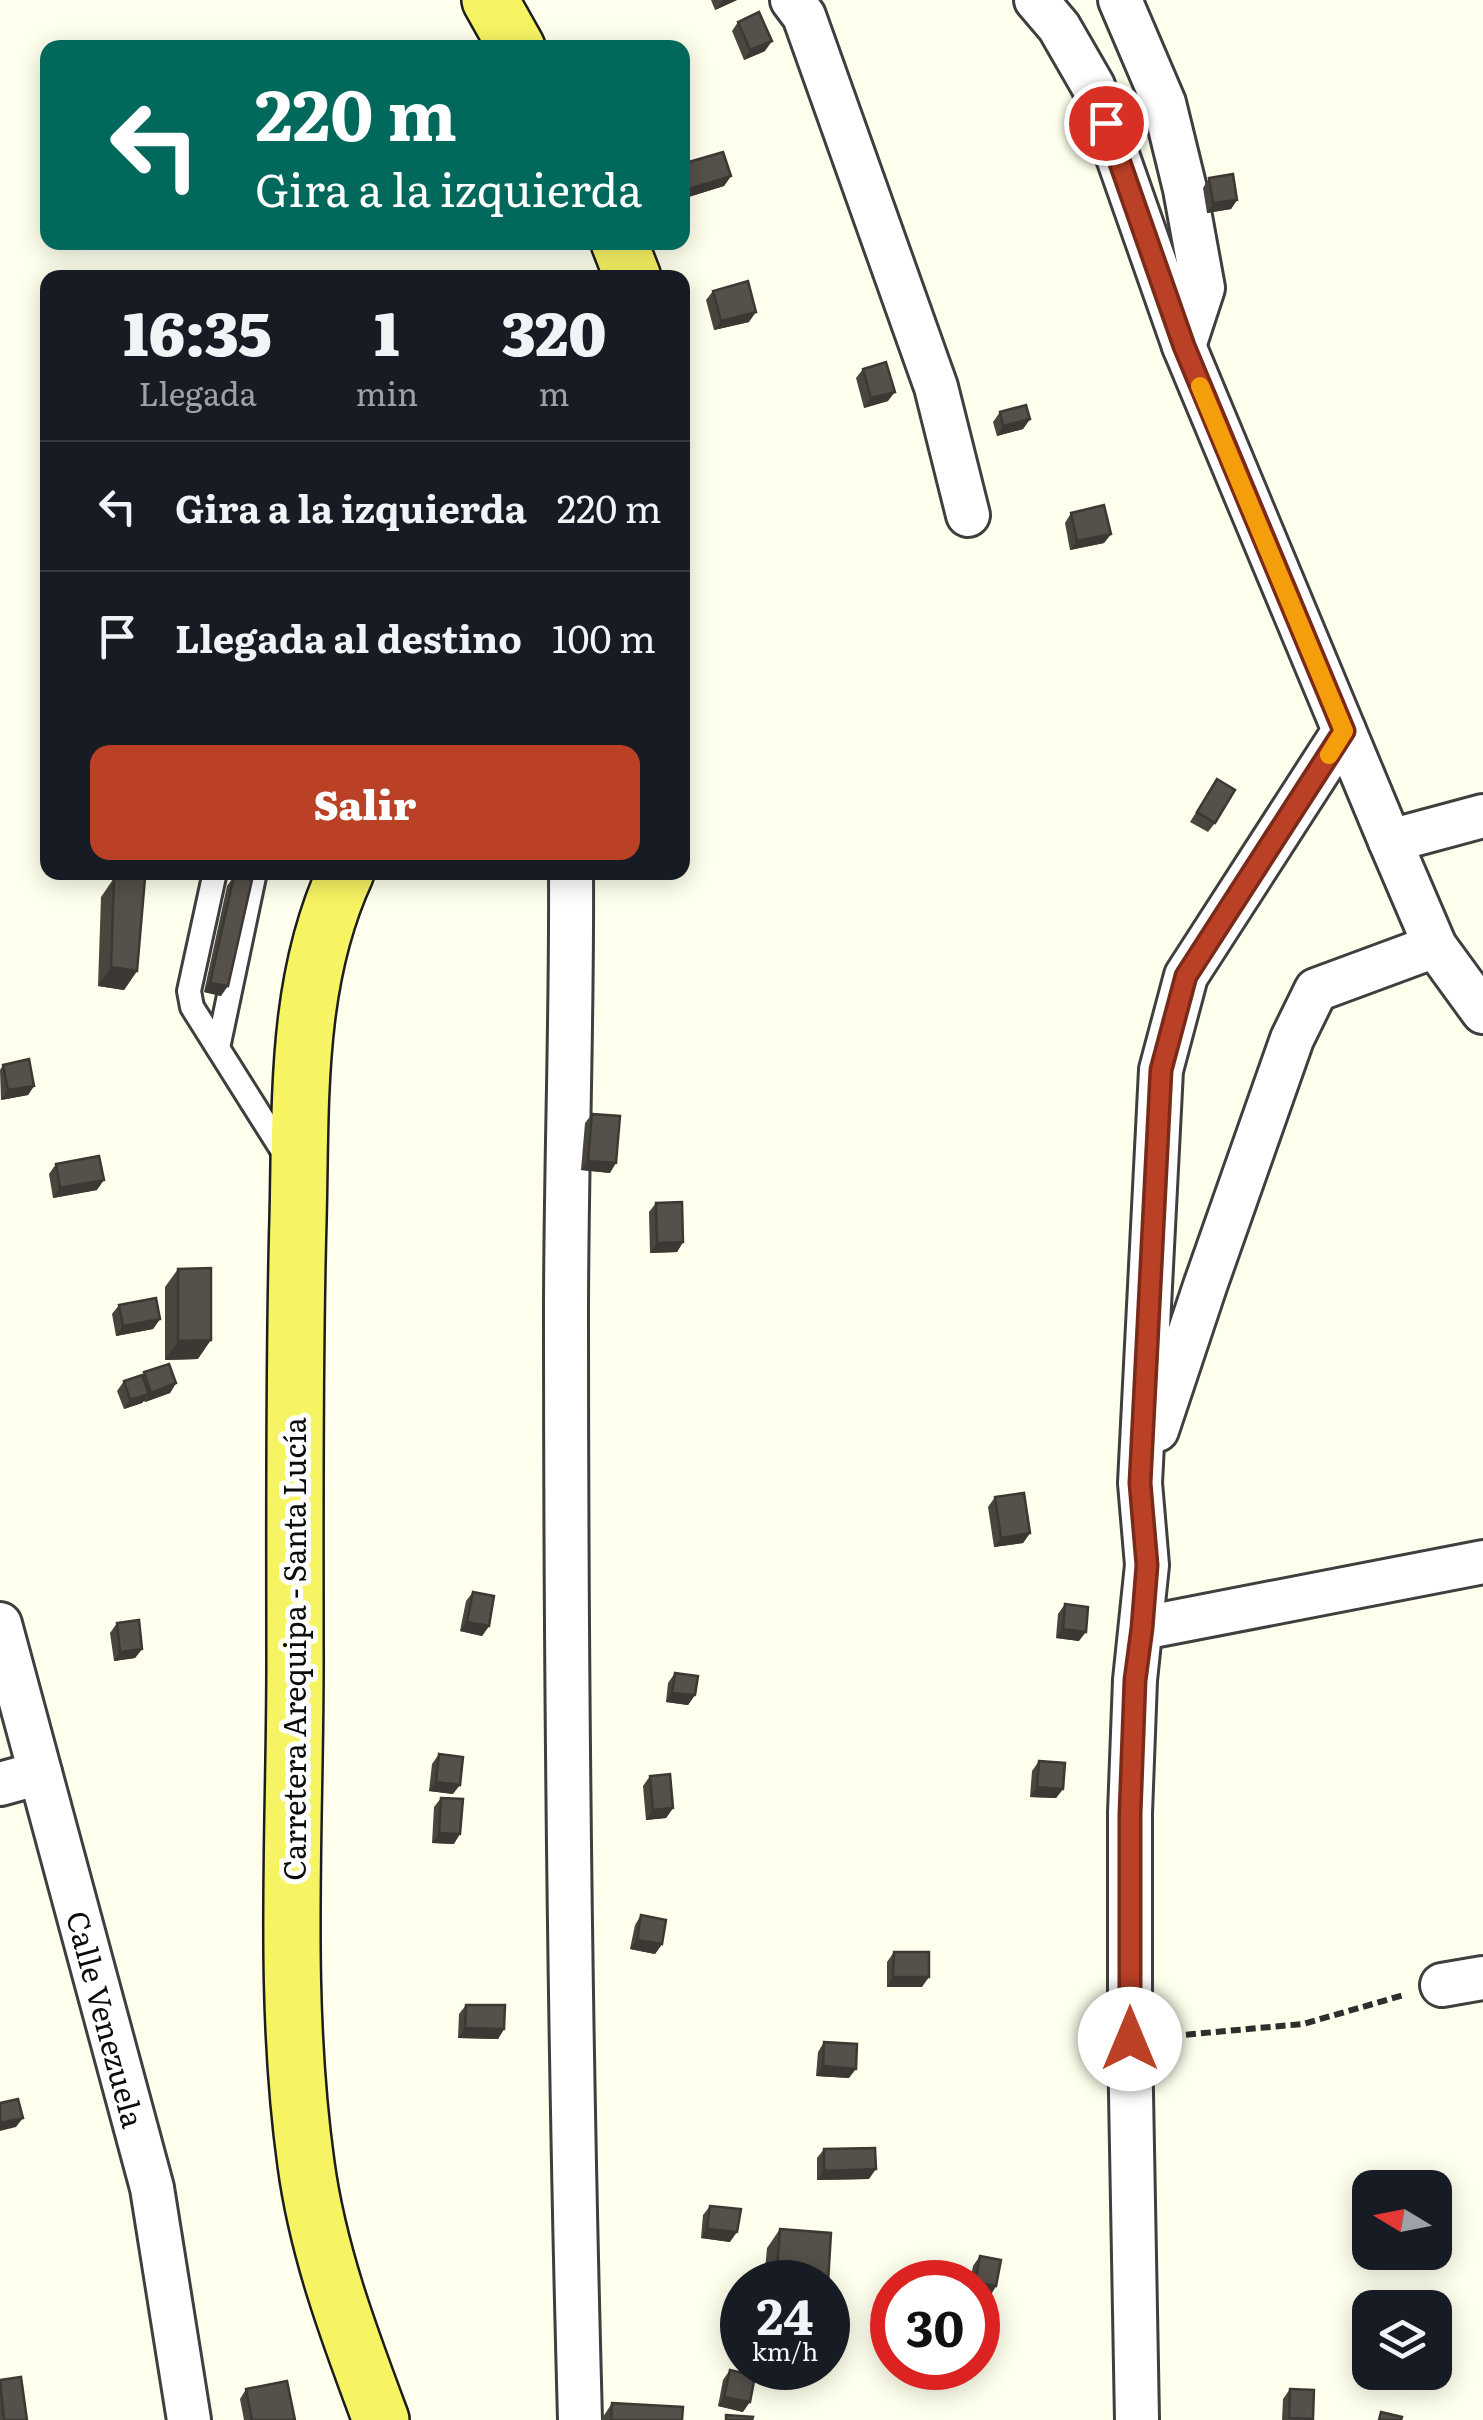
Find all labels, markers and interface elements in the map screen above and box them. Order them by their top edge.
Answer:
text: 220 m [255,59,457,163]
icon: left [90,80,220,210]
pin [1064,81,1149,166]
icon: arrive [1079,96,1134,151]
text: Gira a la izquierda [255,154,642,221]
text: 16:35 [123,285,272,374]
text: 1 [374,285,399,374]
text: 320 [502,285,607,374]
text: Llegada [139,368,257,416]
text: min [355,368,418,416]
text: m [539,368,570,416]
text: Gira a la izquierda [175,478,527,535]
text: 220 m [557,478,662,535]
icon: left [90,479,145,534]
text: Llegada al destino [175,608,522,665]
text: 100 m [552,608,656,665]
icon: arrive [90,609,145,664]
button: Salir [90,745,640,860]
street label: Carretera Arequipa - Santa Lucía [271,1416,315,1881]
street label: Calle Venezuela [57,1906,157,2133]
position arrow [1078,1987,1182,2091]
north arrow [1352,2170,1452,2270]
map controls [1352,2170,1452,2390]
speed limit sign: 30 [870,2260,1000,2390]
text: 24 [756,2276,813,2350]
button: layers [1352,2290,1452,2390]
text: km/h [752,2332,818,2369]

